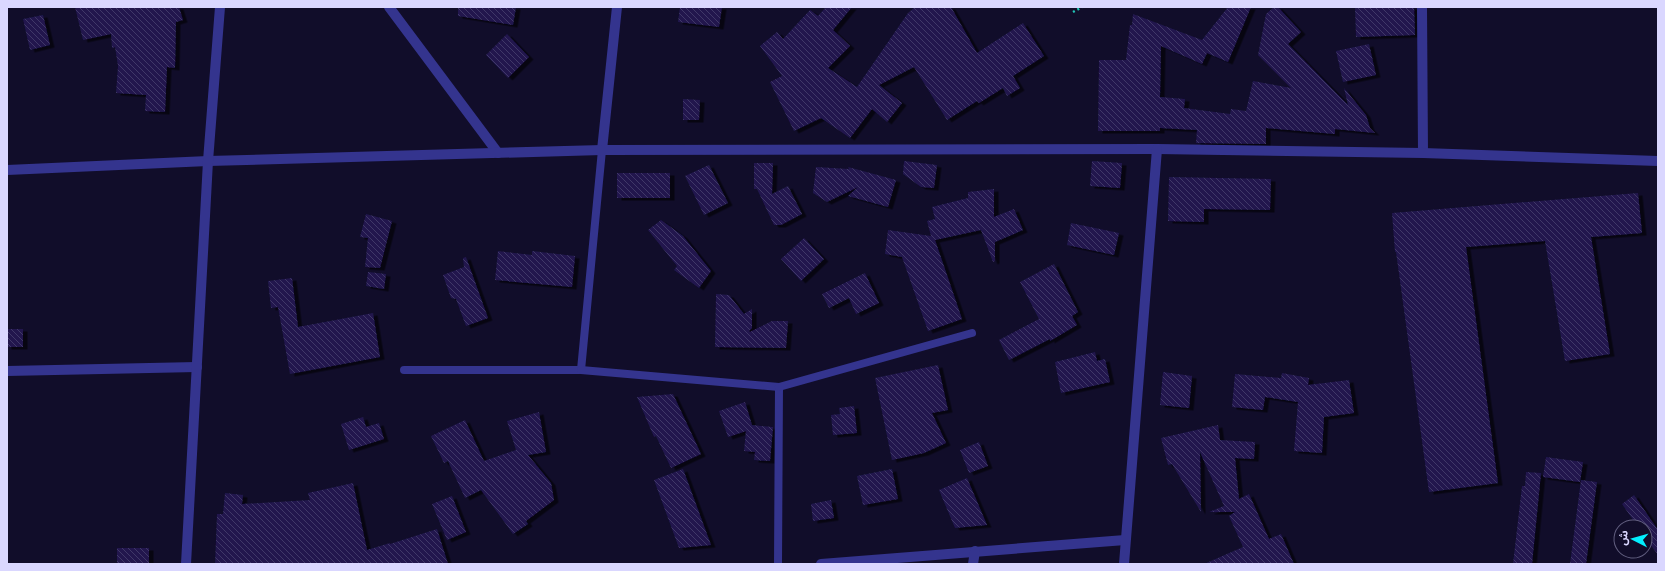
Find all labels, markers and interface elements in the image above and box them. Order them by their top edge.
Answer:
north arrow [1613,519,1653,559]
text: ش [1616,530,1631,546]

